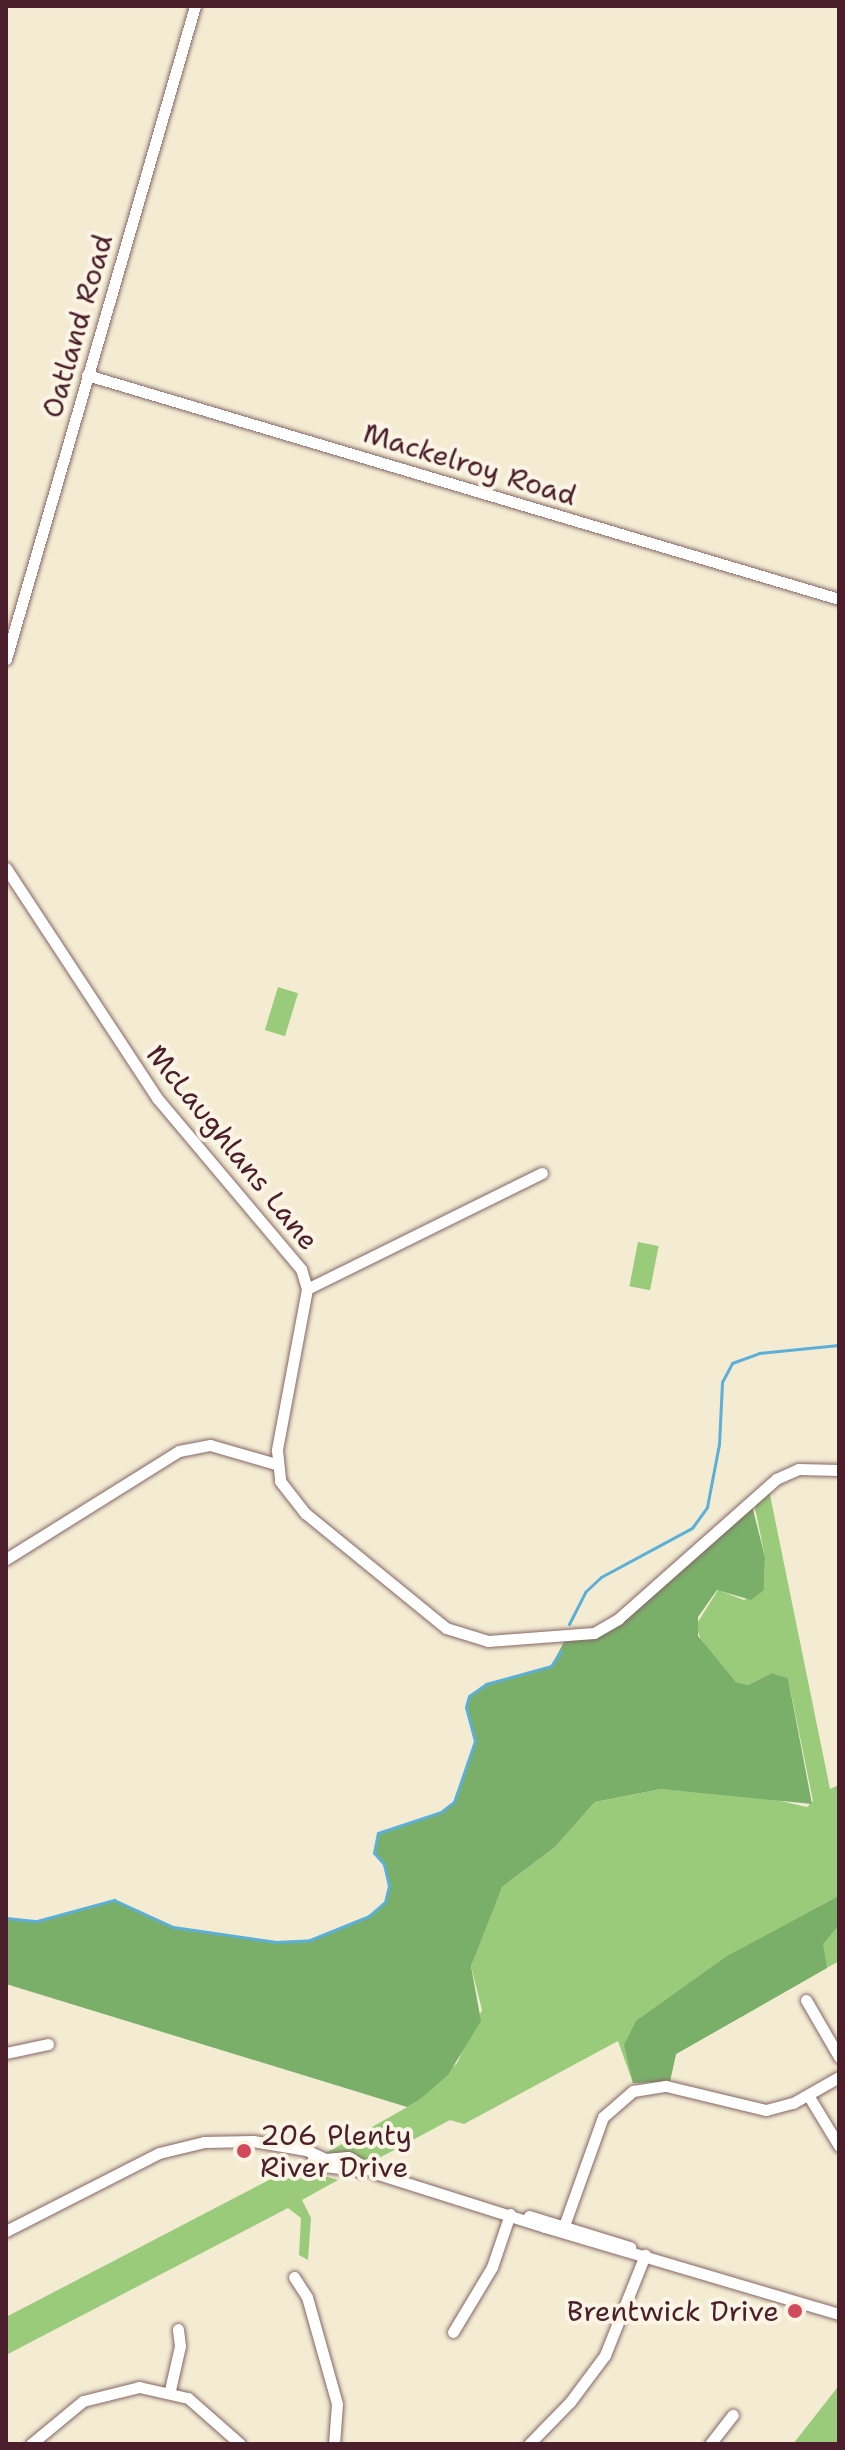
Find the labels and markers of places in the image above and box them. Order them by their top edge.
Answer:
place label: 206 Plenty River Drive [260,2118,412,2184]
marker: 206 Plenty River Drive [235,2142,253,2160]
place label: Brentwick Drive [567,2294,779,2328]
marker: Brentwick Drive [786,2302,804,2320]

